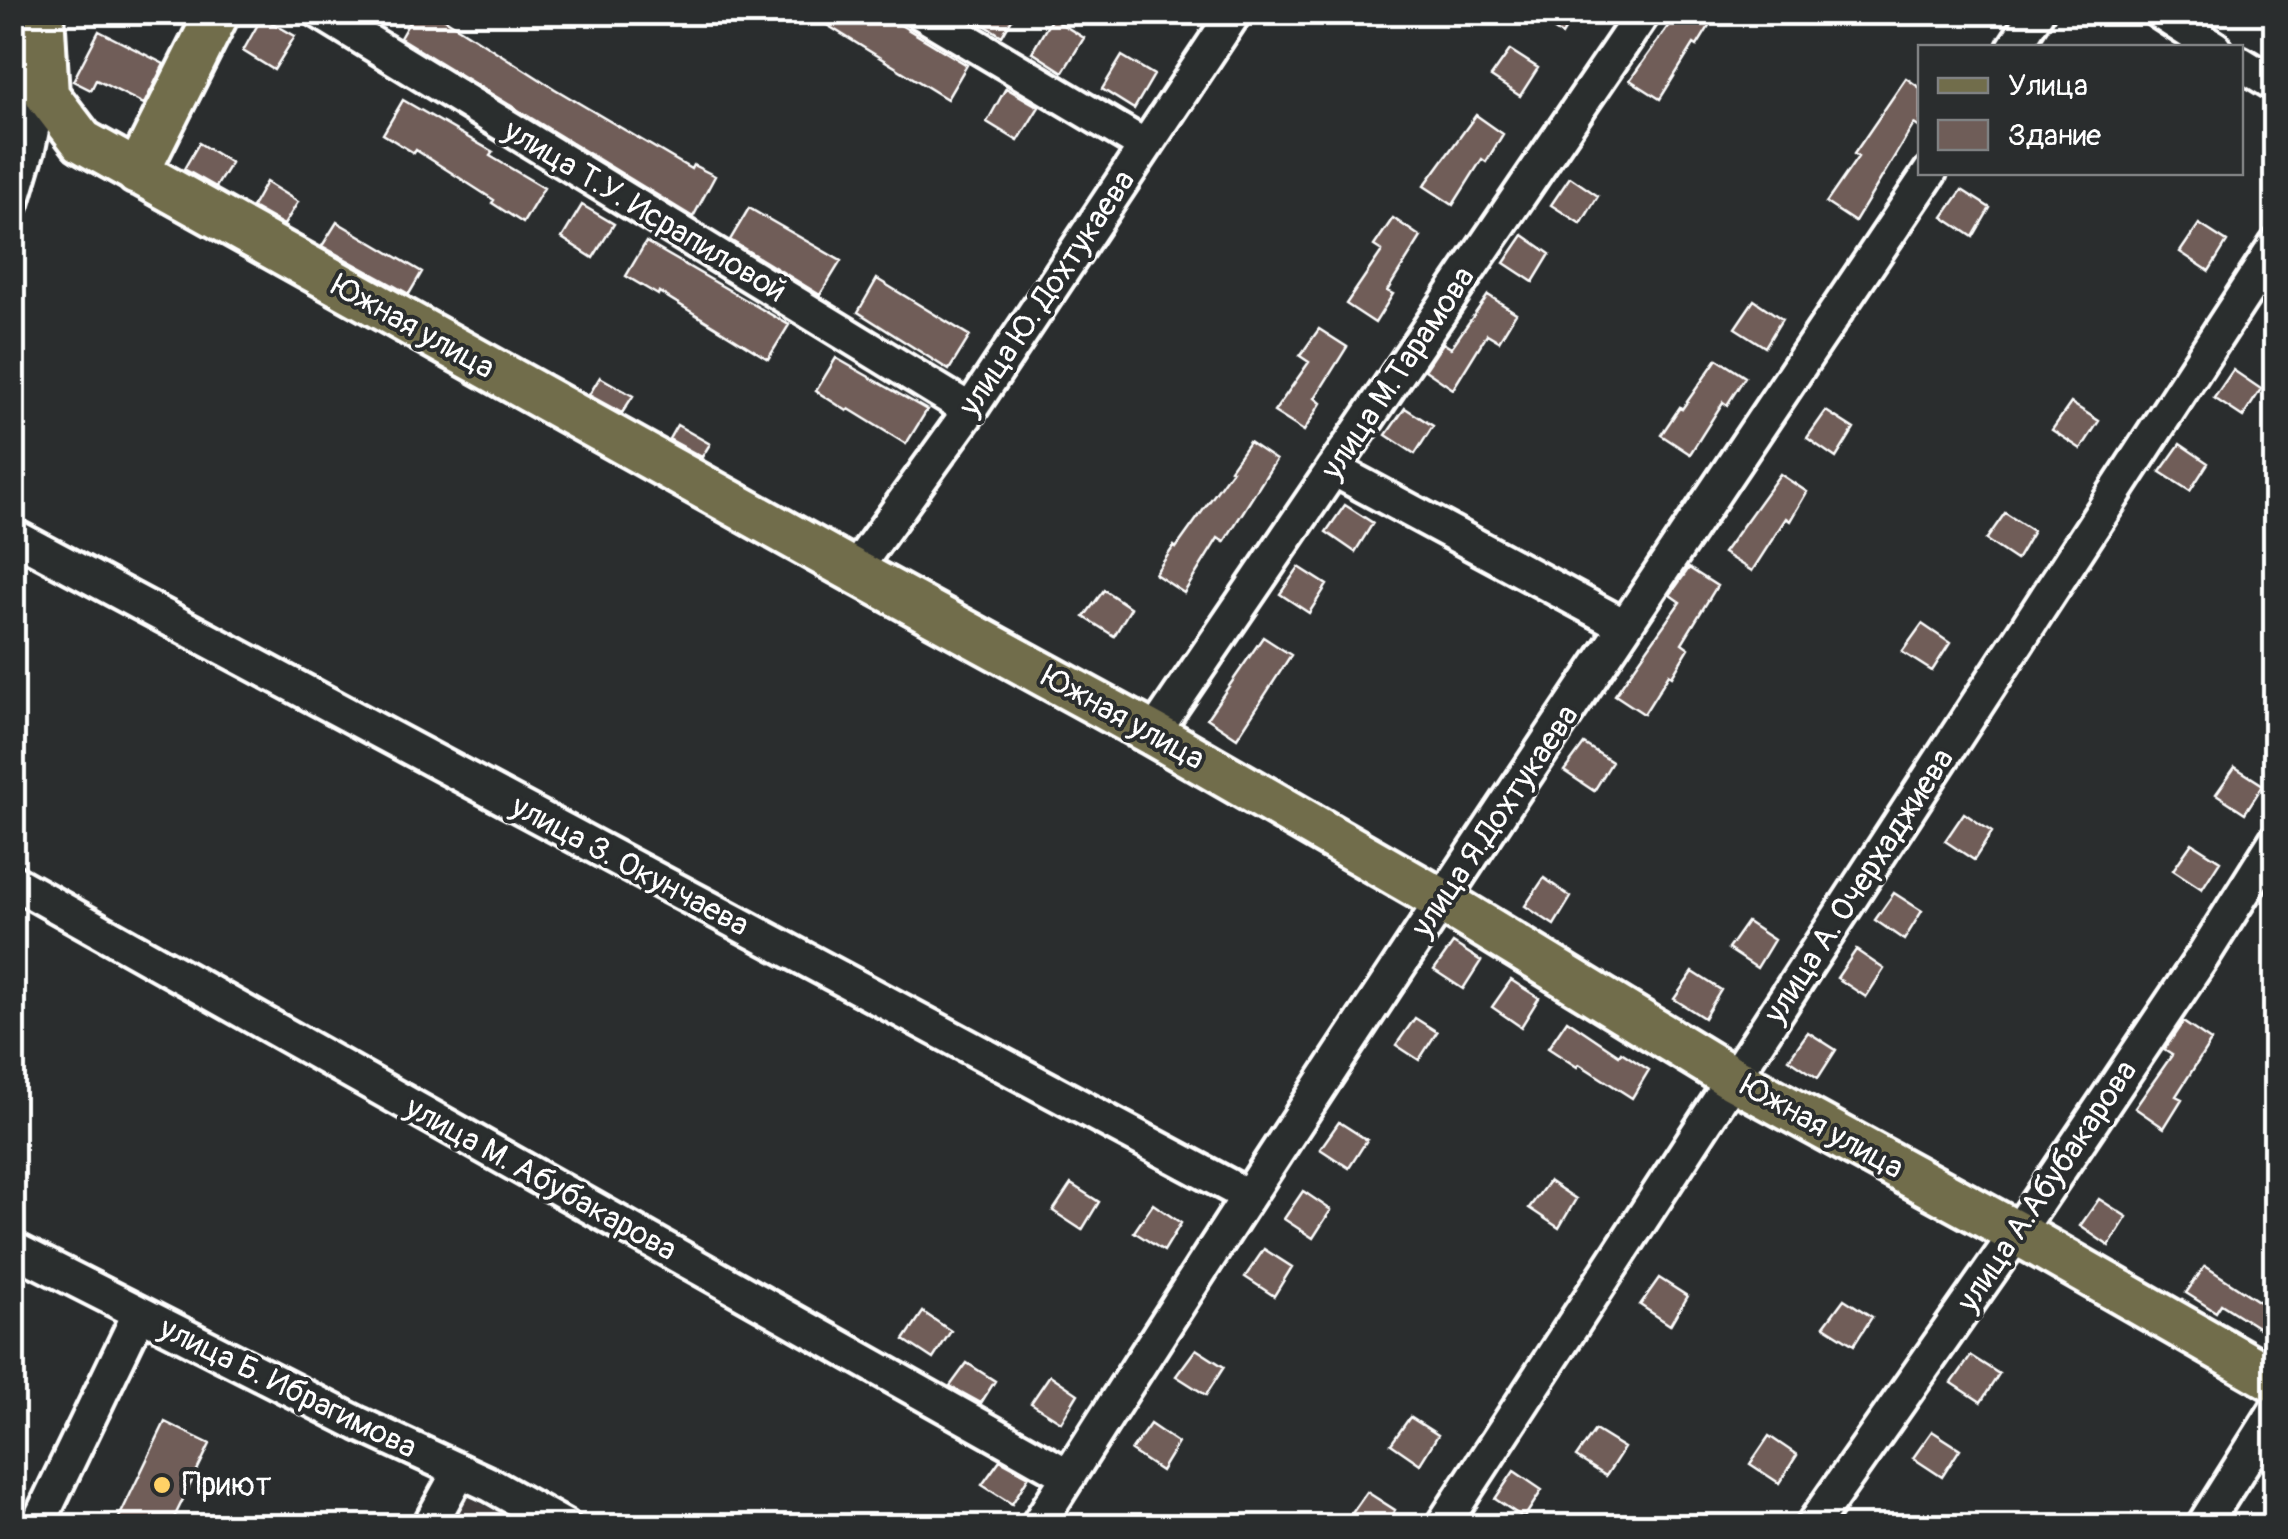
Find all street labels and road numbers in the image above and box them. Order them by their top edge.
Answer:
street label: улица Т.У. Исрапиловой [495,110,794,311]
street label: улица Ю. Дохтукаева [949,162,1144,424]
street label: улица М.Тарамова [1311,259,1484,488]
street label: Южная улица [324,266,502,388]
street label: Южная улица [1034,657,1212,779]
street label: улица Я.Дохтукаева [1402,697,1588,946]
street label: улица А. Очерхаджиева [1755,741,1963,1032]
street label: улица З. Окунчаева [503,786,756,946]
street label: улица А.Абубакарова [1947,1053,2146,1320]
street label: Южная улица [1733,1066,1911,1188]
street label: улица М. Абубакарова [398,1087,684,1270]
street label: улица Б. Ибрагимова [152,1308,423,1468]

